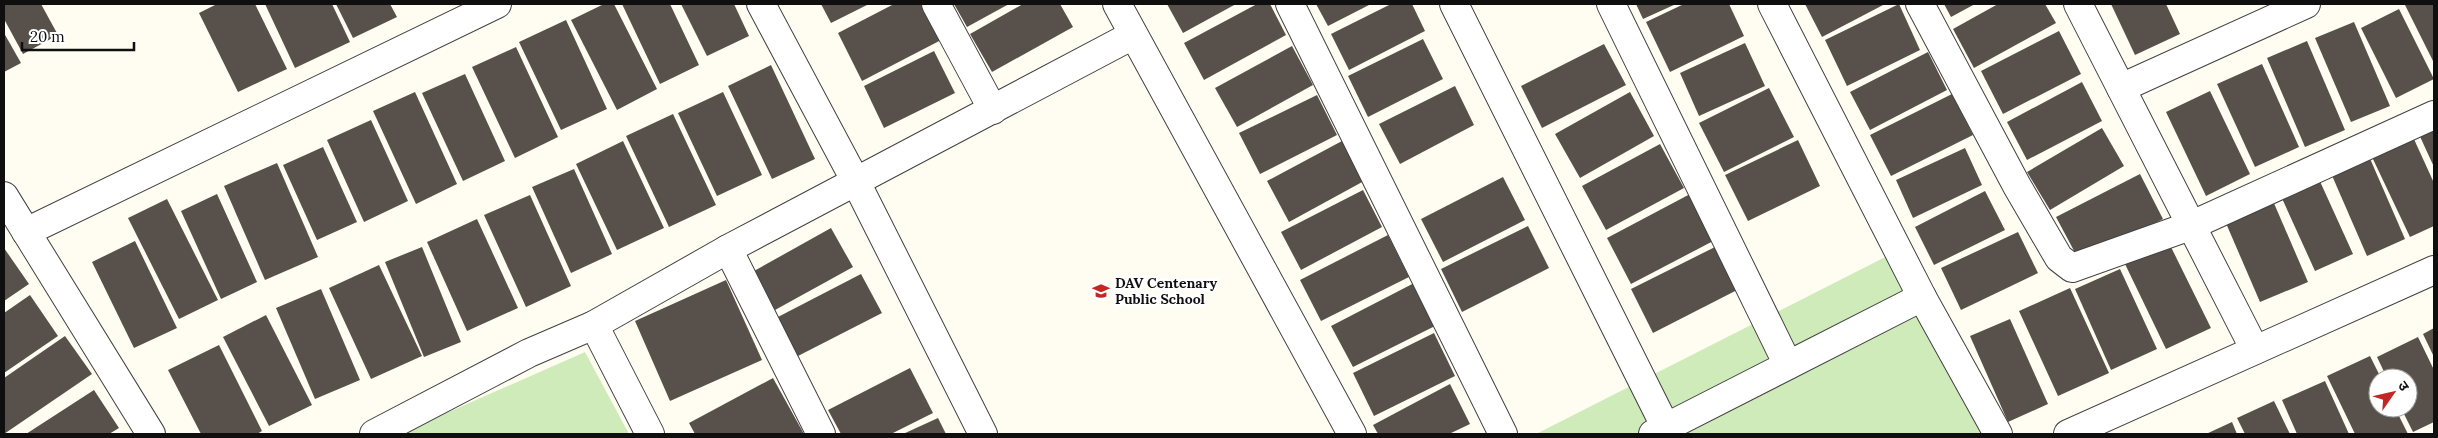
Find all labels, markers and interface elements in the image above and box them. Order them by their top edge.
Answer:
scale bar [22,20,135,52]
text: 20 m [30,27,65,46]
place label: DAV Centenary Public School [1115,274,1218,308]
school or university icon: DAV Centenary Public School [1091,281,1111,301]
north arrow [2368,368,2418,418]
text: उ [2394,377,2414,395]

